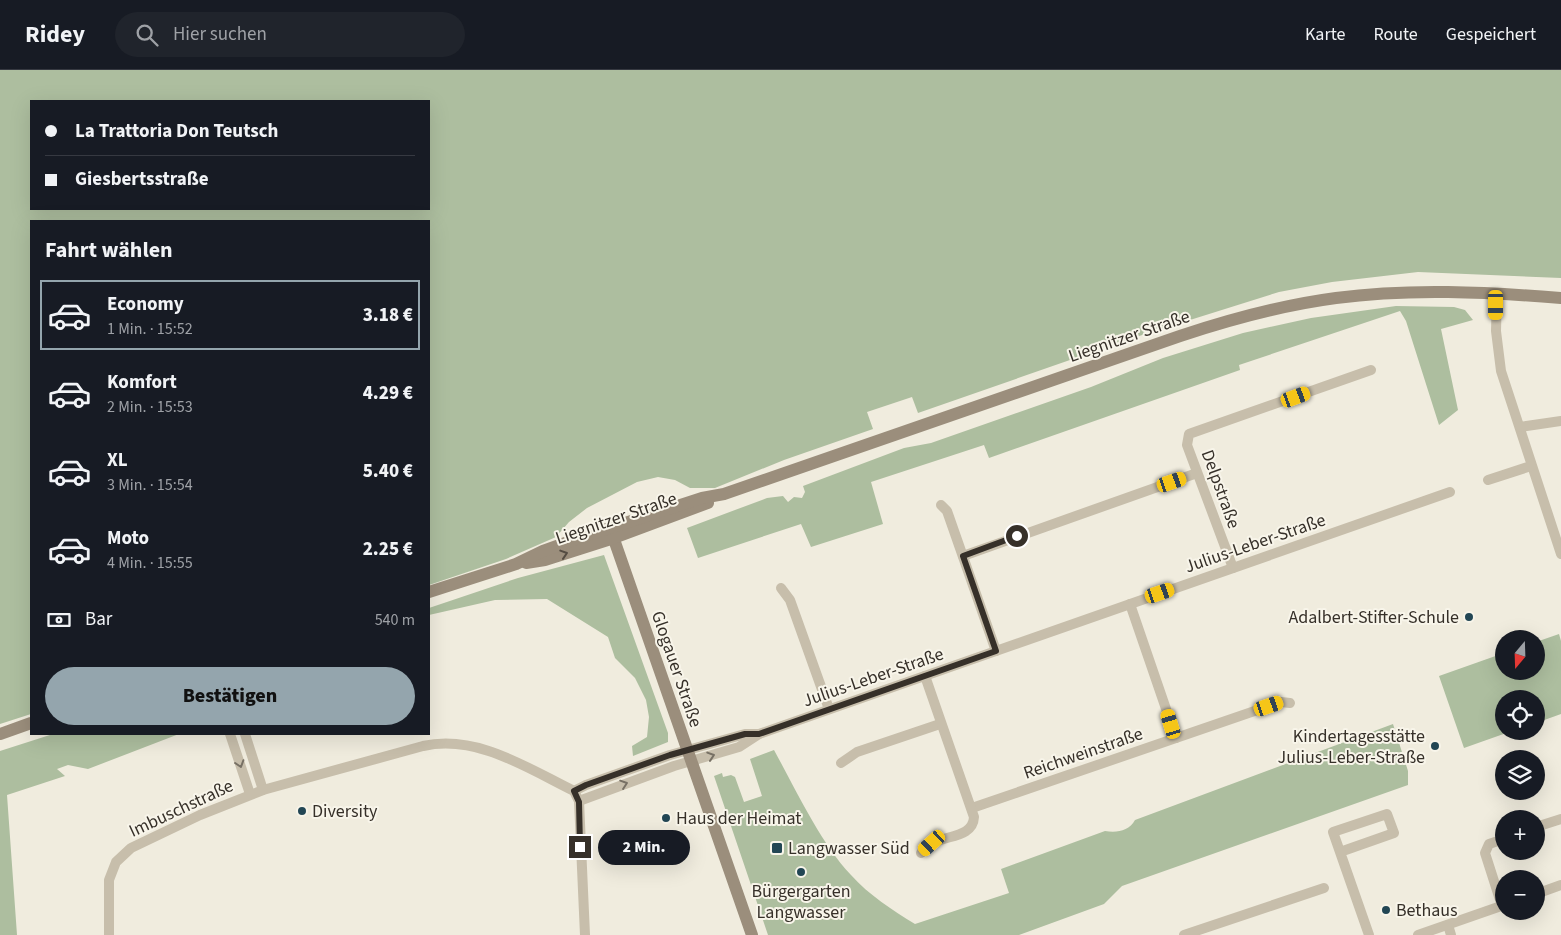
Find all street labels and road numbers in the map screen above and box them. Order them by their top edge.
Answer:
street label: Liegnitzer Straße [1065,304,1193,369]
street label: Delpstraße [1195,446,1246,532]
street label: Liegnitzer Straße [552,486,680,551]
street label: Julius-Leber-Straße [1181,508,1329,579]
street label: Glogauer Straße [645,608,708,731]
street label: Julius-Leber-Straße [799,642,947,713]
street label: Reichweinstraße [1020,721,1146,786]
street label: Imbuschstraße [125,773,237,844]

